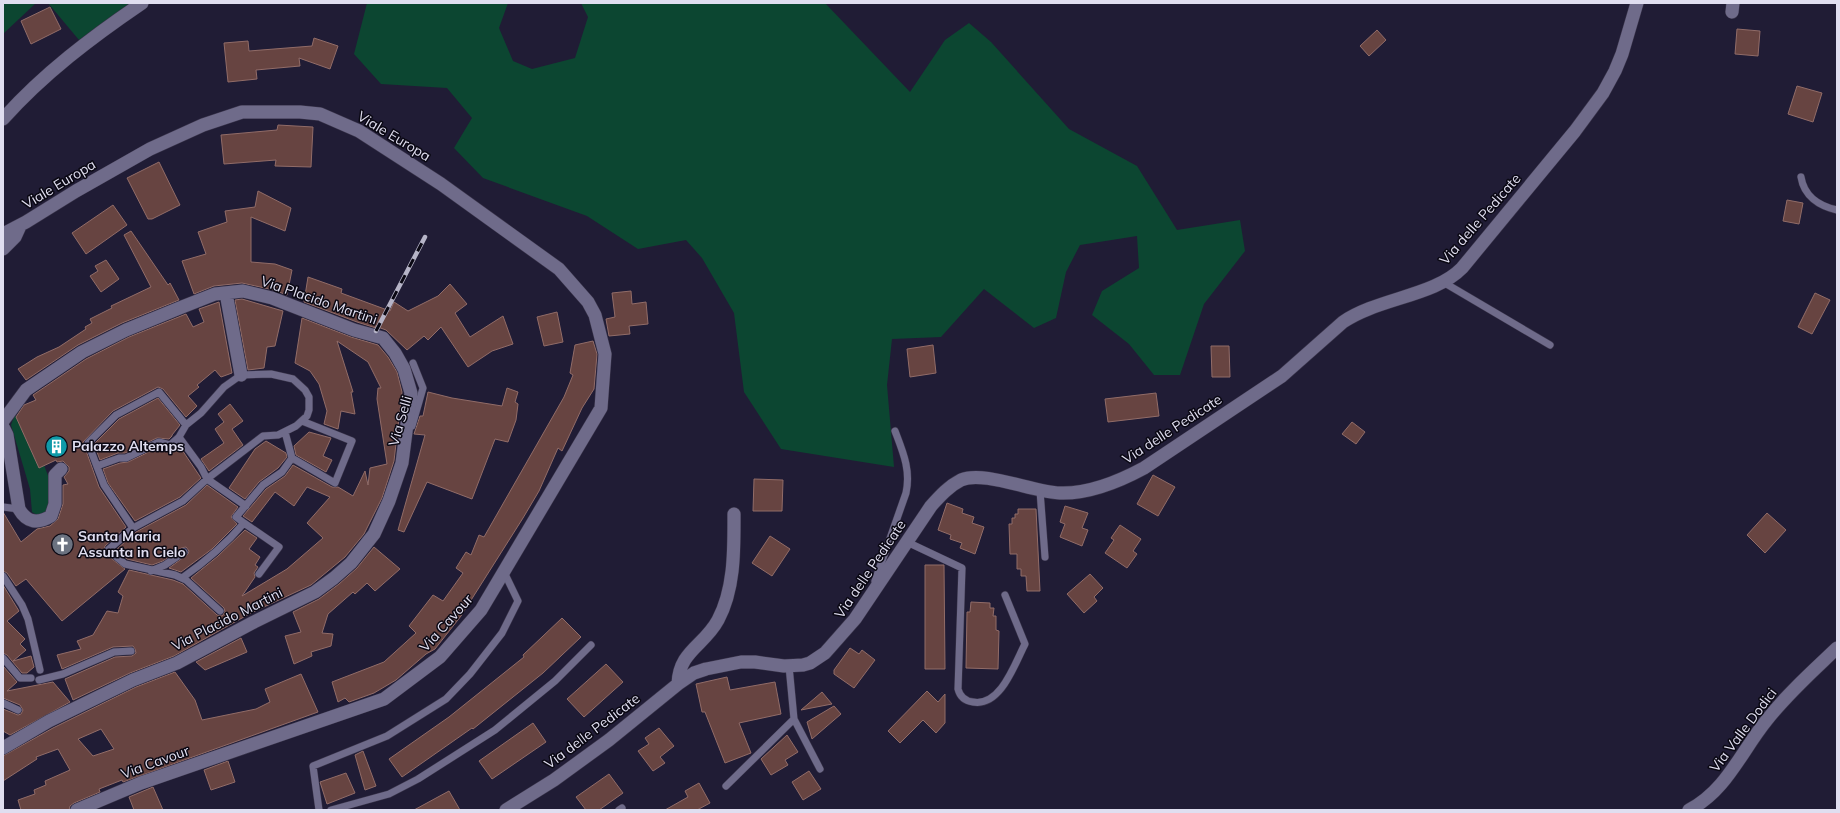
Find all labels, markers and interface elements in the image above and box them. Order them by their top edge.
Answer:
street label: Viale Europa [354,107,434,165]
street label: Viale Europa [19,155,99,213]
street label: Via delle Pedicate [1435,170,1525,268]
street label: Via Placido Martini [258,272,380,328]
street label: Via delle Pedicate [1119,390,1225,468]
street label: Via Selli [384,394,416,448]
building icon: Palazzo Altemps [43,433,69,459]
place label: Palazzo Altemps [72,437,184,455]
street label: Via delle Pedicate [830,516,910,622]
place label: Santa Maria Assunta in Cielo [78,527,186,561]
church icon: Santa Maria Assunta in Cielo [50,531,76,557]
street label: Via Placido Martini [169,583,285,655]
street label: Via Cavour [415,590,477,656]
street label: Via Valle Dodici [1705,684,1781,776]
street label: Via delle Pedicate [541,689,643,773]
street label: Via Cavour [118,741,192,783]

